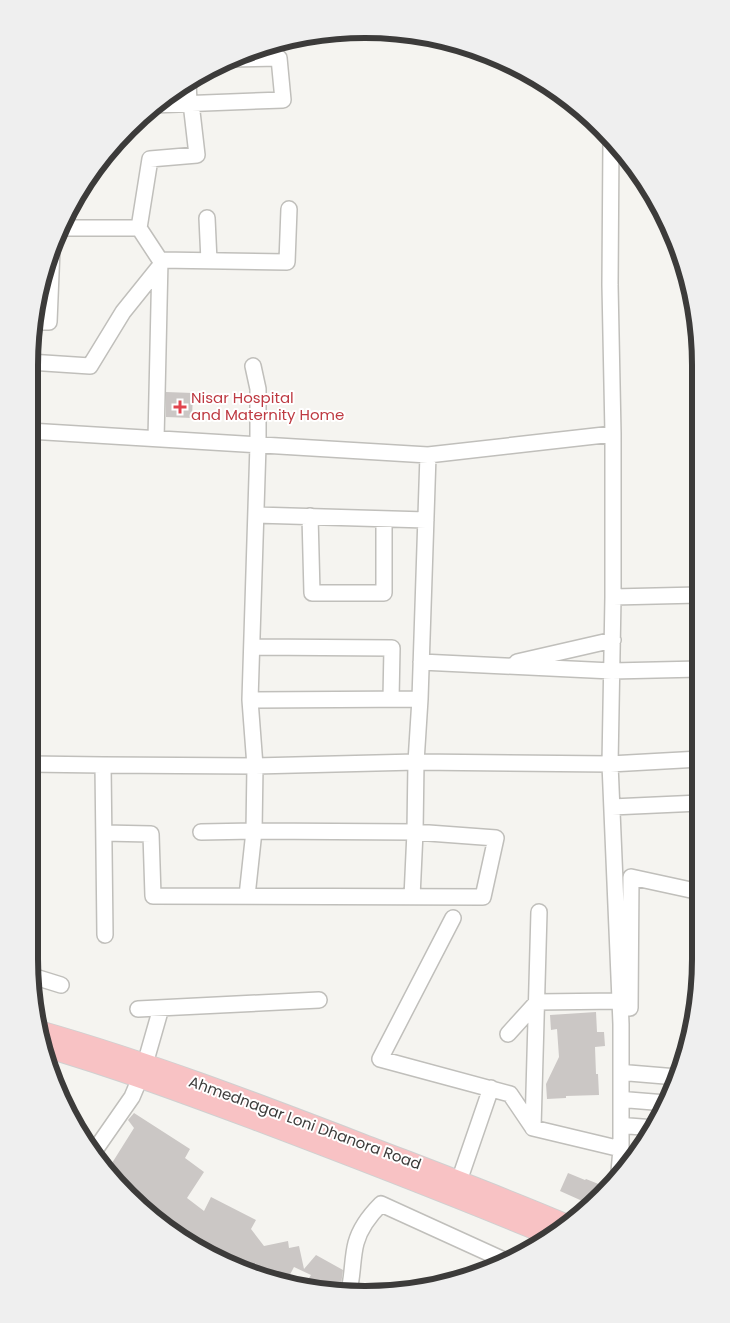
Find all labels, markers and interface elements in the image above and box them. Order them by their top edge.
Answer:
place label: Nisar Hospital and Maternity Home [191,387,344,425]
marker: Nisar Hospital and Maternity Home [173,400,187,414]
street label: Ahmednagar Loni Dhanora Road [186,1071,424,1174]

